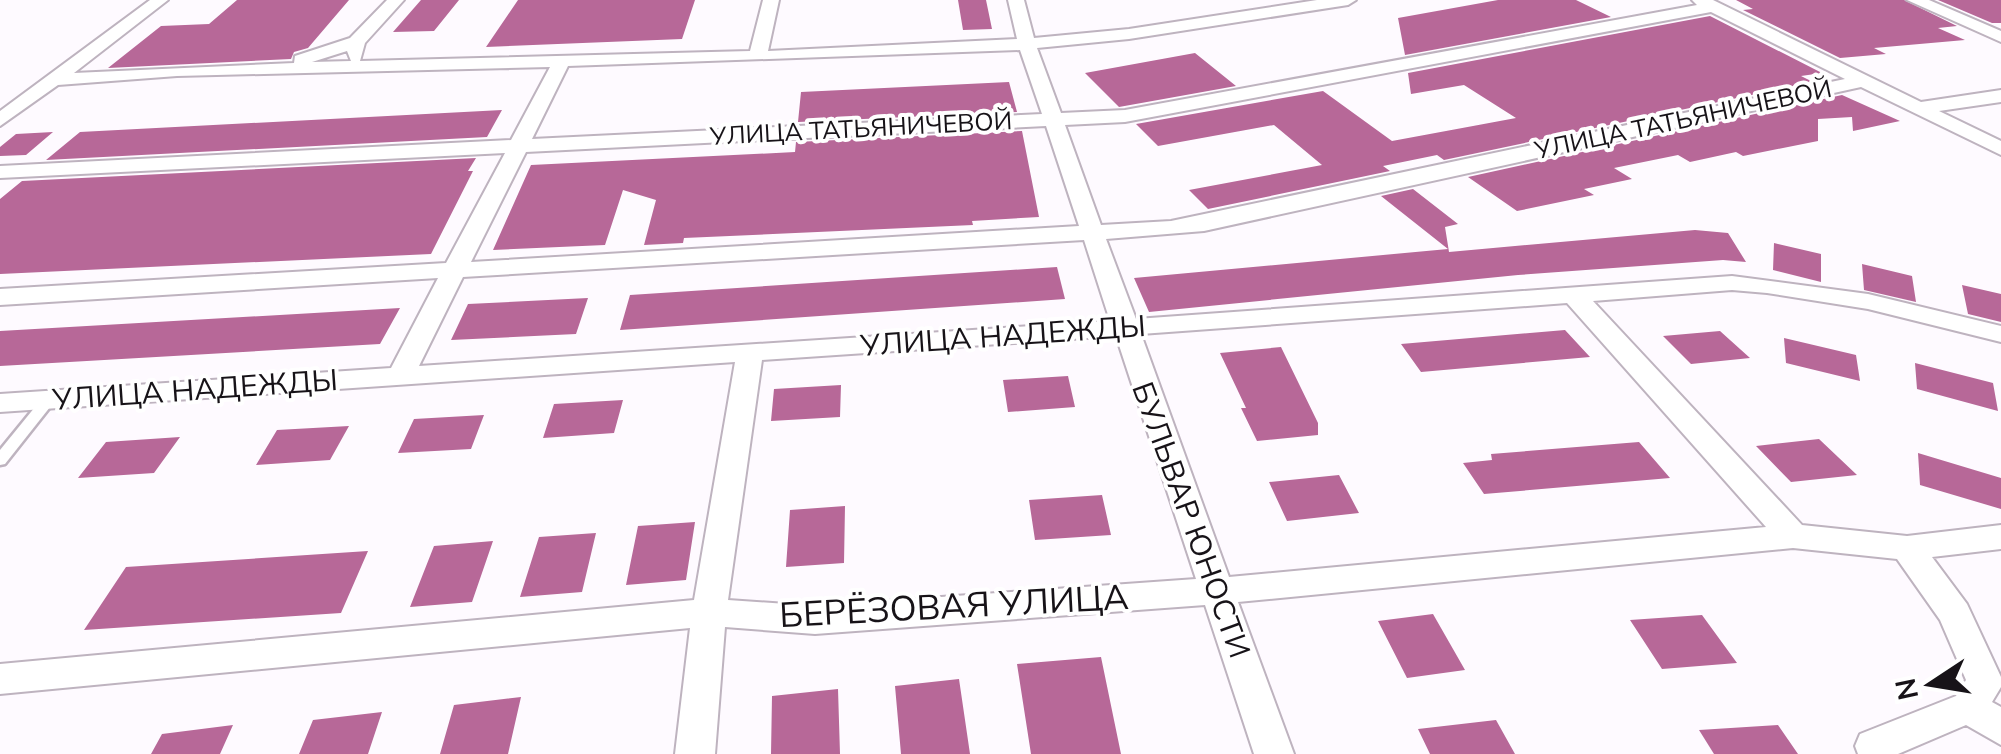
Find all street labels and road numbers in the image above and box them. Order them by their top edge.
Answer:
street label: УЛИЦА ТАТЬЯНИЧЕВОЙ [1531,72,1834,165]
street label: УЛИЦА ТАТЬЯНИЧЕВОЙ [708,104,1013,151]
street label: УЛИЦА НАДЕЖДЫ [858,306,1147,364]
street label: УЛИЦА НАДЕЖДЫ [50,360,339,418]
street label: БУЛЬВАР ЮНОСТИ [1124,376,1260,663]
street label: БЕРЁЗОВАЯ УЛИЦА [778,574,1130,636]

